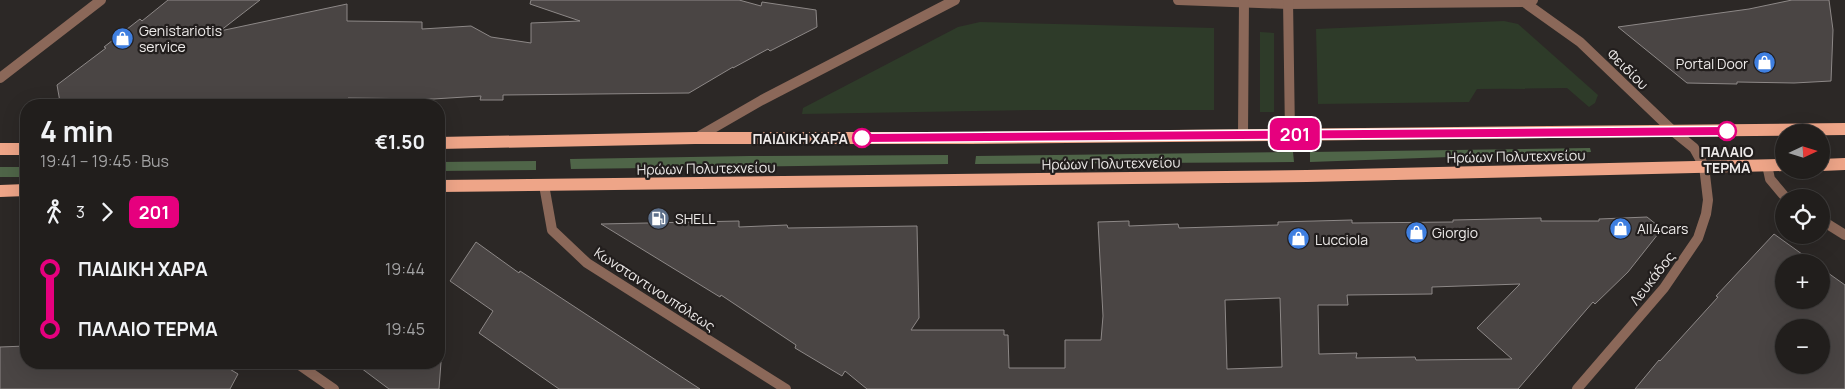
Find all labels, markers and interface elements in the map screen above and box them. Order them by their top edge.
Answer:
place label: Genistariotis service [139,21,222,56]
shop icon: Genistariotis service [111,26,135,50]
street label: Φειδίου [1603,45,1653,93]
shop icon: Portal Door [1752,51,1776,75]
place label: Portal Door [1676,54,1748,73]
text: 4 min [40,112,113,150]
line badge: 201 [1266,118,1324,150]
marker: ΠΑΛΑΙΟ ΤΕΡΜΑ [1717,121,1737,141]
text: 201 [1280,122,1310,146]
north arrow [1775,124,1830,179]
map controls [1775,124,1830,374]
marker: ΠΑΙΔΙΚΗ ΧΑΡΑ [852,128,872,148]
text: €1.50 [375,129,425,155]
place label: ΠΑΙΔΙΚΗ ΧΑΡΑ [752,129,849,148]
place label: ΠΑΛΑΙΟ ΤΕΡΜΑ [1700,142,1754,177]
street label: Ηρώων Πολυτεχνείου [1446,145,1586,167]
text: 19:41 – 19:45 · Bus [40,150,169,172]
street label: Ηρώων Πολυτεχνείου [1041,152,1181,174]
street label: Ηρώων Πολυτεχνείου [636,157,776,179]
button: locate [1775,189,1830,244]
icon: walk [40,198,68,226]
icon: forward [93,198,121,226]
text: 201 [139,200,169,224]
text: 3 [76,201,85,223]
fuel station icon: SHELL [647,206,671,230]
place label: SHELL [675,209,716,228]
shop icon: All4cars [1609,216,1633,240]
place label: All4cars [1637,219,1688,238]
shop icon: Giorgio [1404,220,1428,244]
place label: Giorgio [1432,223,1478,242]
shop icon: Lucciola [1287,227,1311,251]
place label: Lucciola [1315,230,1368,249]
street label: Κωνσταντινουπόλεως [591,243,719,335]
street label: Λευκάδος [1625,247,1679,309]
button: + [1775,254,1830,309]
text: ΠΑΙΔΙΚΗ ΧΑΡΑ [78,256,208,282]
text: 19:44 [385,258,425,280]
text: ΠΑΛΑΙΟ ΤΕΡΜΑ [78,316,218,342]
text: 19:45 [385,318,425,340]
button: − [1775,319,1830,374]

